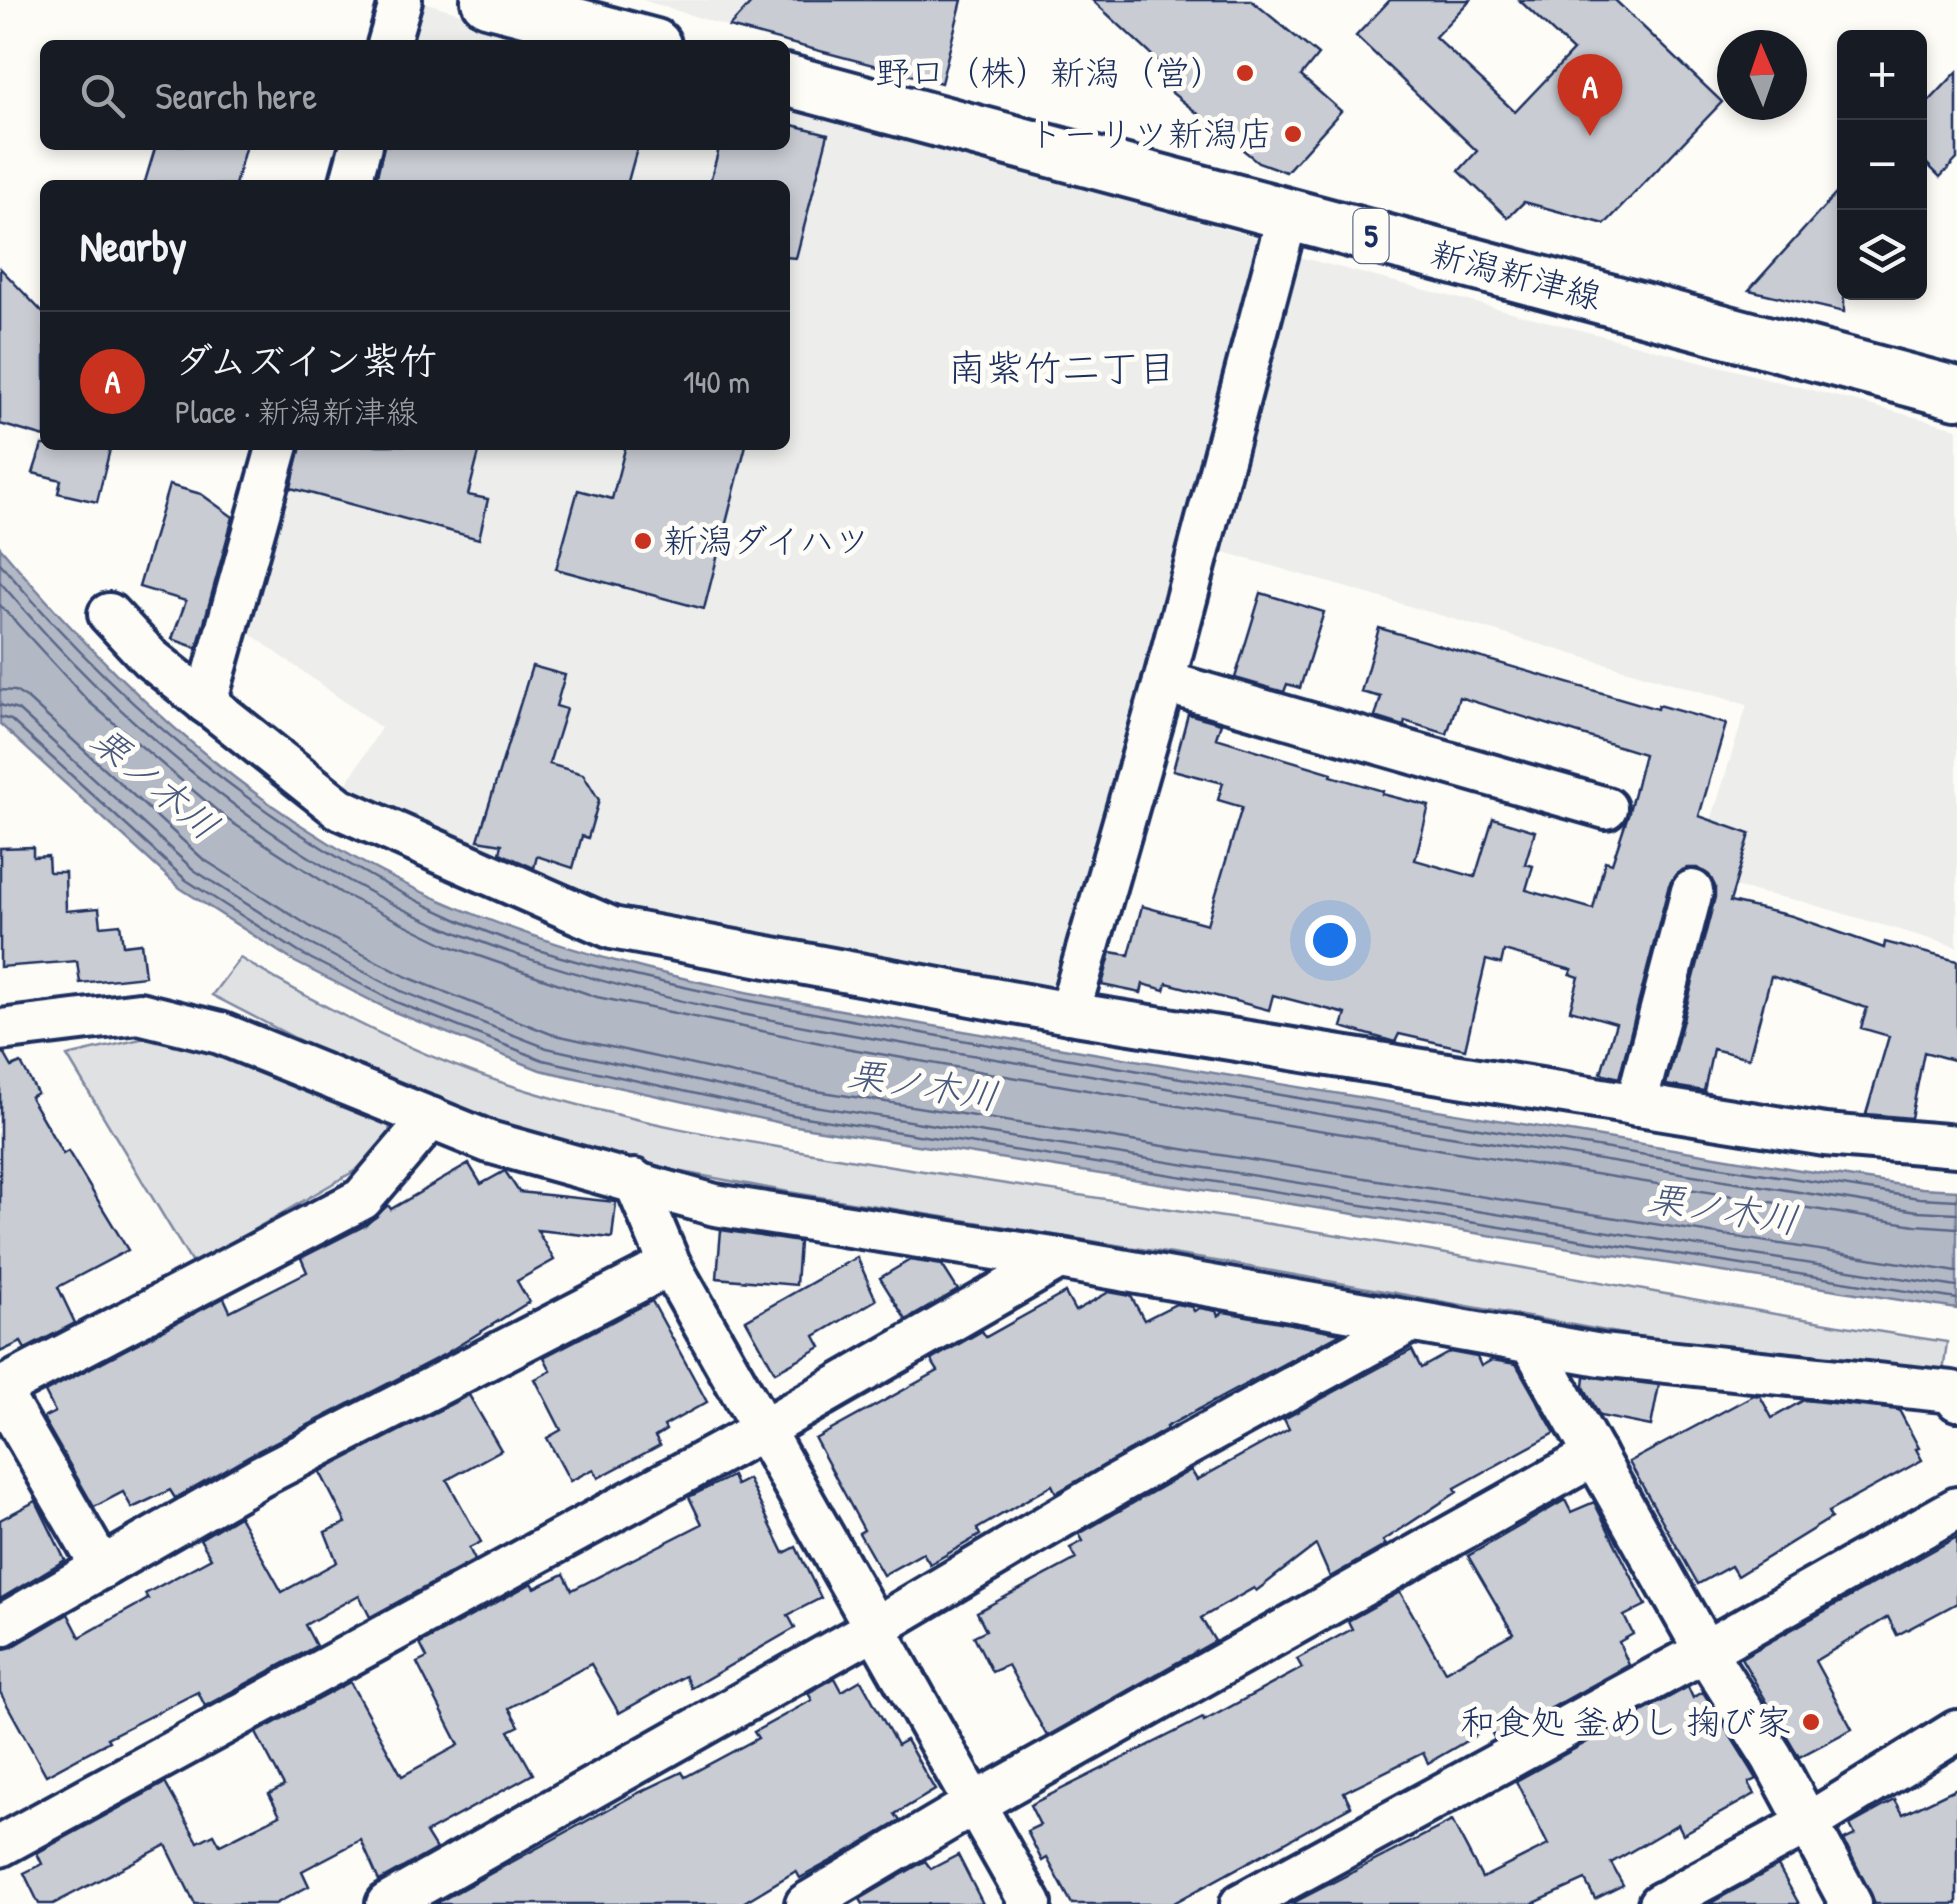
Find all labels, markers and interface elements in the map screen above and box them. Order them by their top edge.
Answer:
north arrow [1717,30,1807,120]
map controls [1837,30,1927,300]
button: + [1837,30,1927,120]
search box [40,40,790,150]
place label: 野口（株）新潟（営） [875,49,1225,96]
pin: A [1558,54,1622,136]
marker: 野口（株）新潟（営） [1234,62,1256,84]
icon: search [75,68,130,123]
text: Search here [155,69,317,121]
place label: トーリツ新潟店 [1028,110,1273,157]
button: − [1837,120,1927,210]
marker: トーリツ新潟店 [1282,123,1304,145]
road number: 5 [1354,209,1388,263]
button: layers [1837,210,1927,300]
text: Nearby [80,217,187,274]
street label: 新潟新津線 [1426,229,1607,320]
text: ダムズイン紫竹 [175,334,437,386]
district label: 南紫竹二丁目 [948,341,1176,393]
text: A [105,360,120,403]
text: 140 m [683,360,750,403]
text: Place · 新潟新津線 [175,390,418,433]
place label: 新潟ダイハツ [663,517,870,564]
marker: 新潟ダイハツ [632,530,654,552]
water label: 栗ノ木川 [81,713,231,851]
your location [1305,915,1356,966]
water label: 栗ノ木川 [844,1046,1002,1122]
water label: 栗ノ木川 [1644,1170,1802,1246]
place label: 和食処 釜めし 掬び家 [1460,1698,1791,1745]
marker: 和食処 釜めし 掬び家 [1800,1711,1822,1733]

